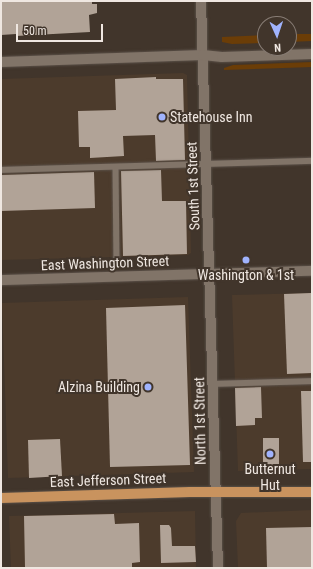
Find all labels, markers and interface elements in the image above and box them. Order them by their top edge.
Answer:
scale bar [18,16,105,42]
north arrow [257,16,297,56]
text: 50 m [23,24,47,38]
text: N [274,41,281,54]
place label: Statehouse Inn [170,109,253,125]
marker: Statehouse Inn [157,112,167,122]
street label: South 1st Street [183,141,203,231]
street label: East Washington Street [41,252,169,274]
marker: Washington & 1st [241,255,251,265]
place label: Washington & 1st [198,267,294,283]
street label: North 1st Street [191,377,209,465]
place label: Alzina Building [58,379,140,395]
marker: Alzina Building [143,382,153,392]
marker: Butternut Hut [265,449,275,459]
place label: Butternut Hut [244,461,296,494]
street label: East Jefferson Street [50,470,166,490]

